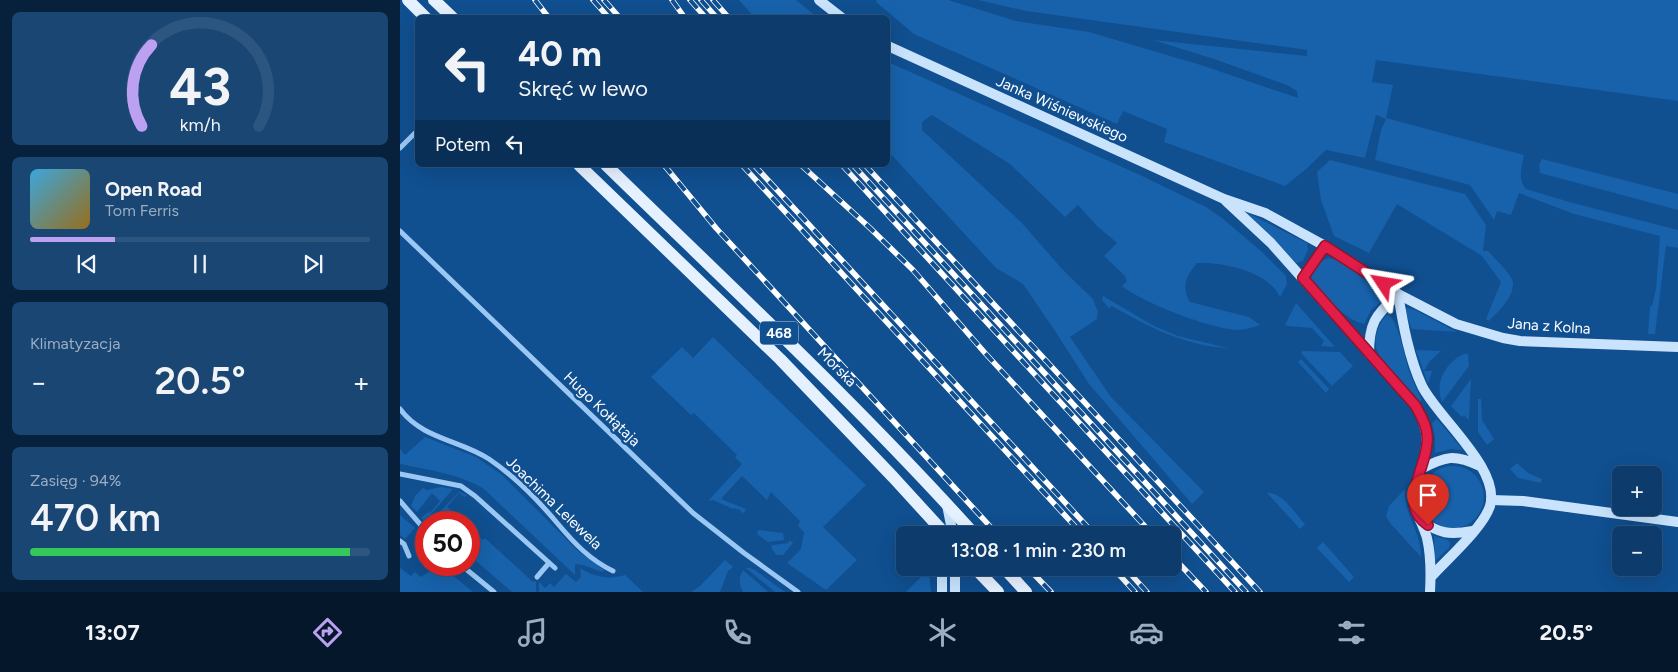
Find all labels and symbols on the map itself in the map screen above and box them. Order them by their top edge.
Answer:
street label: Janka Wiśniewskiego [993,72,1131,146]
position arrow [1357,257,1409,309]
street label: Jana z Kolna [1507,314,1591,338]
road number: 468 [760,322,798,344]
street label: Morska [814,344,860,390]
street label: Hugo Kołłątaja [560,368,644,450]
street label: Joachima Lelewela [502,453,606,553]
pin [1407,474,1449,525]
speed limit sign: 50 [415,511,480,576]

